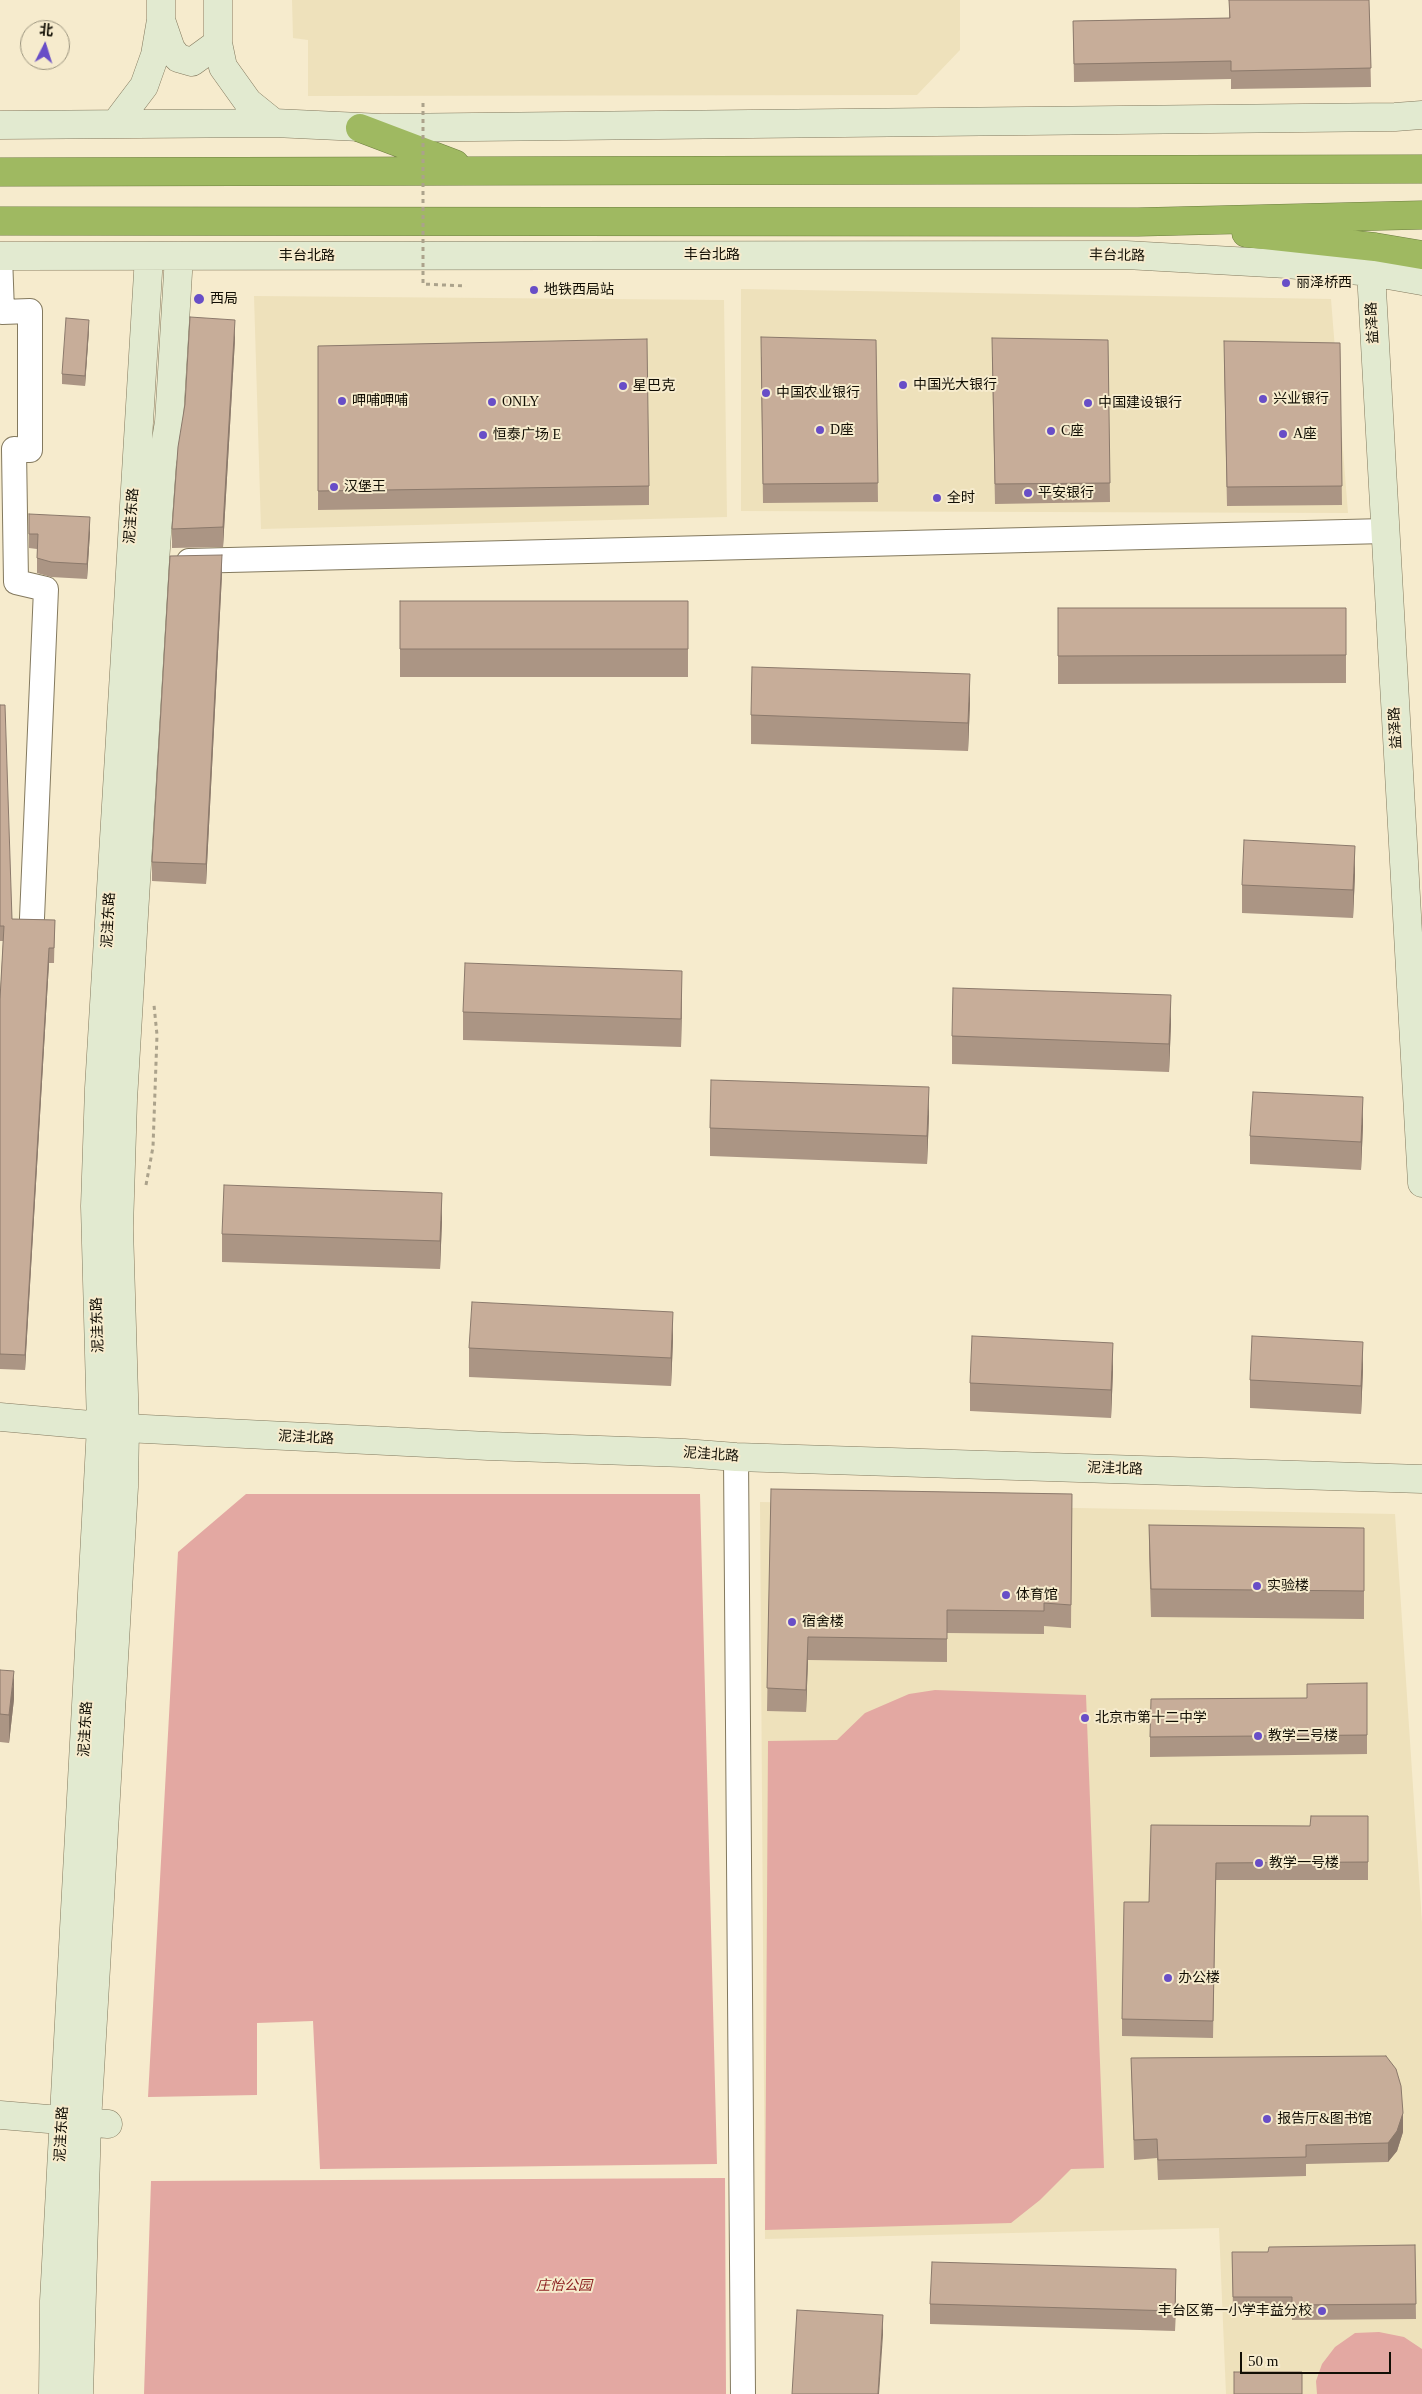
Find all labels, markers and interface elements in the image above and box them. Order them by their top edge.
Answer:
north arrow [20,20,70,70]
text: 北 [39,22,54,39]
street label: 丰台北路 [684,247,740,263]
street label: 丰台北路 [1089,247,1145,265]
street label: 丰台北路 [279,248,335,264]
place label: 丽泽桥西 [1296,275,1352,291]
marker: 丽泽桥西 [1280,277,1292,289]
place label: 地铁西局站 [544,282,614,298]
marker: 地铁西局站 [528,284,540,296]
place label: 西局 [210,291,238,307]
marker: 西局 [192,292,206,306]
street label: 益泽路 [1364,302,1382,344]
place label: 中国光大银行 [913,377,997,393]
place label: 星巴克 [633,378,675,394]
marker: 中国光大银行 [897,379,909,391]
marker: 星巴克 [617,380,629,392]
place label: 中国农业银行 [776,385,860,401]
marker: 中国农业银行 [760,387,772,399]
place label: 兴业银行 [1273,391,1329,407]
place label: 呷哺呷哺 [352,393,408,409]
marker: 兴业银行 [1257,393,1269,405]
place label: ONLY [502,394,539,410]
marker: 呷哺呷哺 [336,395,348,407]
place label: 中国建设银行 [1098,395,1182,411]
marker: ONLY [486,396,498,408]
marker: 中国建设银行 [1082,397,1094,409]
place label: D座 [830,422,854,438]
place label: C座 [1061,423,1084,439]
marker: D座 [814,424,826,436]
marker: C座 [1045,425,1057,437]
place label: A座 [1293,426,1317,442]
place label: 恒泰广场 E [493,427,561,443]
marker: A座 [1277,428,1289,440]
marker: 恒泰广场 E [477,429,489,441]
place label: 汉堡王 [344,479,386,495]
marker: 汉堡王 [328,481,340,493]
place label: 平安银行 [1038,485,1094,501]
street label: 泥洼东路 [122,487,142,545]
marker: 平安银行 [1022,487,1034,499]
place label: 全时 [947,490,975,506]
marker: 全时 [931,492,943,504]
street label: 益泽路 [1387,707,1405,749]
street label: 泥洼东路 [99,892,119,948]
street label: 泥洼东路 [89,1297,107,1353]
street label: 泥洼北路 [278,1428,334,1448]
street label: 泥洼北路 [682,1445,740,1465]
street label: 泥洼北路 [1087,1460,1143,1478]
place label: 实验楼 [1267,1578,1309,1594]
marker: 实验楼 [1251,1580,1263,1592]
place label: 体育馆 [1016,1587,1058,1603]
marker: 体育馆 [1000,1589,1012,1601]
place label: 宿舍楼 [802,1614,844,1630]
marker: 宿舍楼 [786,1616,798,1628]
street label: 泥洼东路 [76,1701,96,1757]
place label: 北京市第十二中学 [1095,1710,1207,1726]
marker: 北京市第十二中学 [1079,1712,1091,1724]
place label: 教学二号楼 [1268,1728,1338,1744]
marker: 教学二号楼 [1252,1730,1264,1742]
place label: 教学一号楼 [1269,1855,1339,1871]
marker: 教学一号楼 [1253,1857,1265,1869]
place label: 办公楼 [1178,1970,1220,1986]
marker: 办公楼 [1162,1972,1174,1984]
street label: 泥洼东路 [52,2106,72,2162]
place label: 报告厅&图书馆 [1277,2111,1372,2127]
marker: 报告厅&图书馆 [1261,2113,1273,2125]
park label: 庄怡公园 [536,2278,592,2294]
place label: 丰台区第一小学丰益分校 [1158,2303,1312,2319]
marker: 丰台区第一小学丰益分校 [1316,2305,1328,2317]
scale bar [1242,2342,1393,2374]
text: 50 m [1248,2353,1278,2369]

